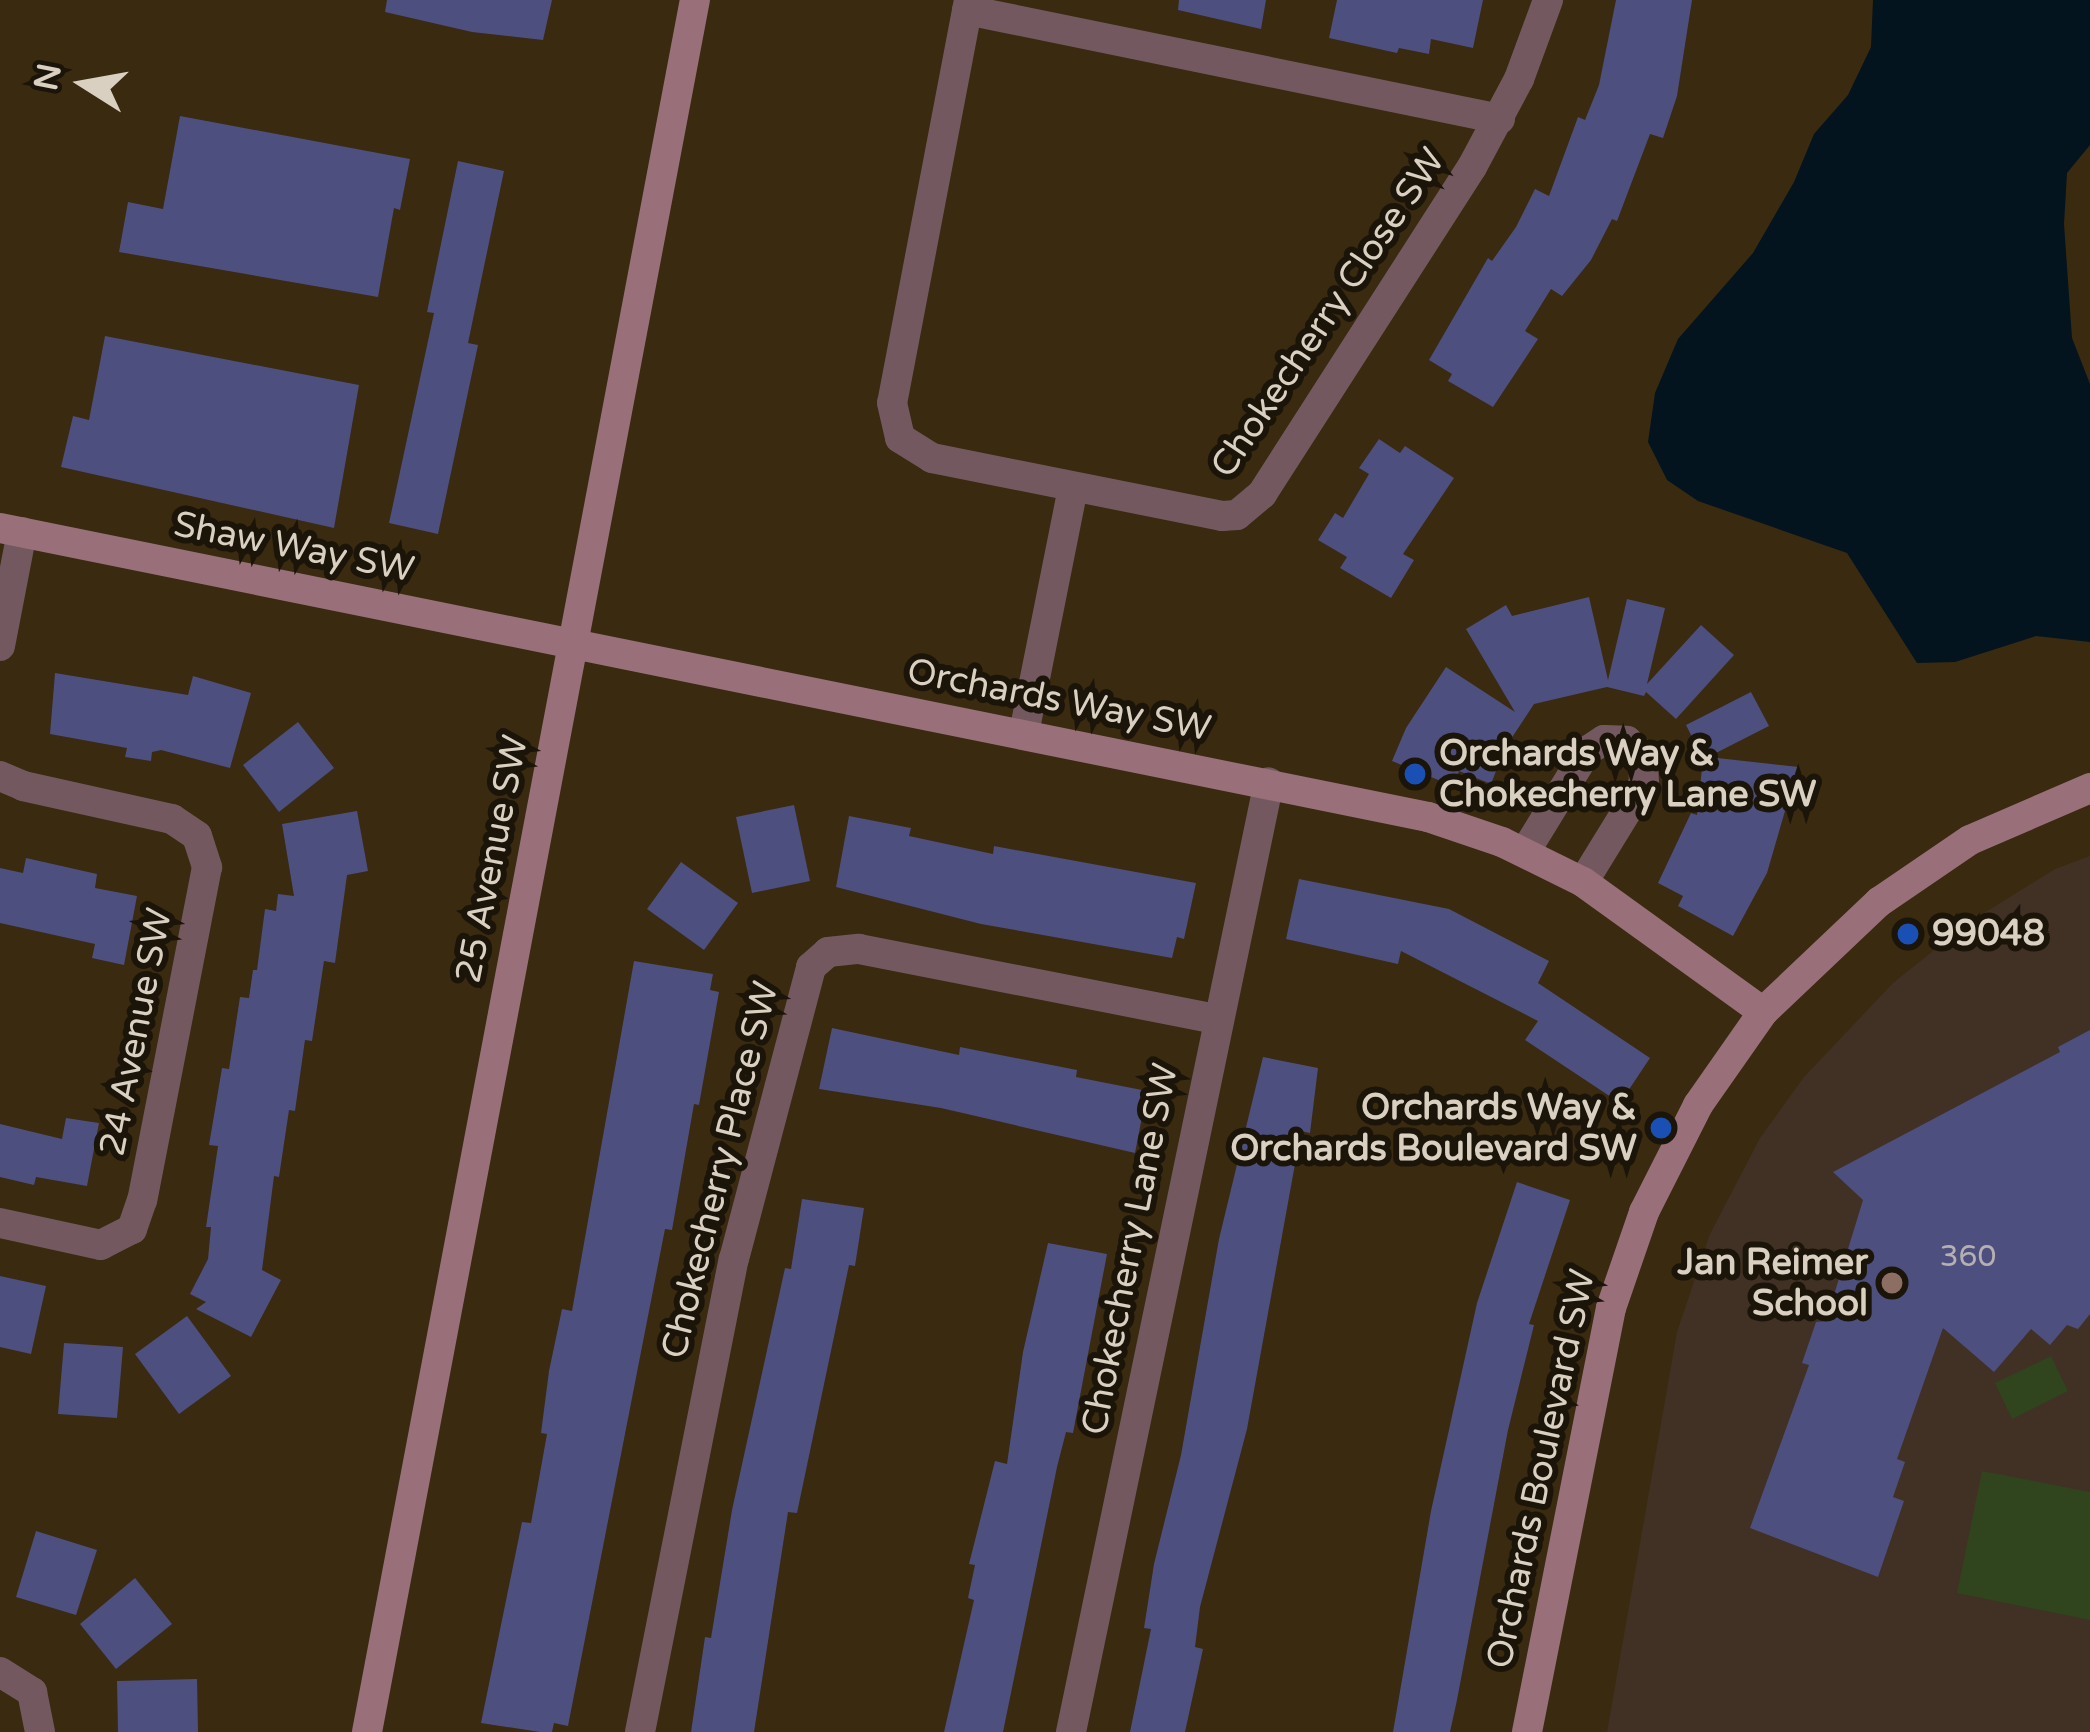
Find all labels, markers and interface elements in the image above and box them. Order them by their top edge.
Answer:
north arrow [24,24,144,144]
text: N [27,60,70,94]
street label: Chokecherry Close SW [1202,140,1454,486]
street label: Shaw Way SW [170,503,418,591]
street label: Orchards Way SW [904,649,1214,751]
place label: Orchards Way & Chokecherry Lane SW [1439,731,1816,816]
street label: 25 Avenue SW [447,732,537,986]
marker: Orchards Way & Chokecherry Lane SW [1402,761,1428,787]
street label: 24 Avenue SW [91,905,181,1159]
place label: 99048 [1932,912,2045,956]
marker: 99048 [1895,921,1921,947]
street label: Chokecherry Place SW [652,977,788,1363]
street label: Chokecherry Lane SW [1073,1060,1187,1438]
place label: Orchards Way & Orchards Boulevard SW [1230,1085,1637,1170]
marker: Orchards Way & Orchards Boulevard SW [1648,1115,1674,1141]
house number: 360 [1940,1239,1996,1275]
place label: Jan Reimer School [1678,1240,1868,1325]
street label: Orchards Boulevard SW [1478,1266,1604,1672]
marker: Jan Reimer School [1879,1270,1905,1296]

